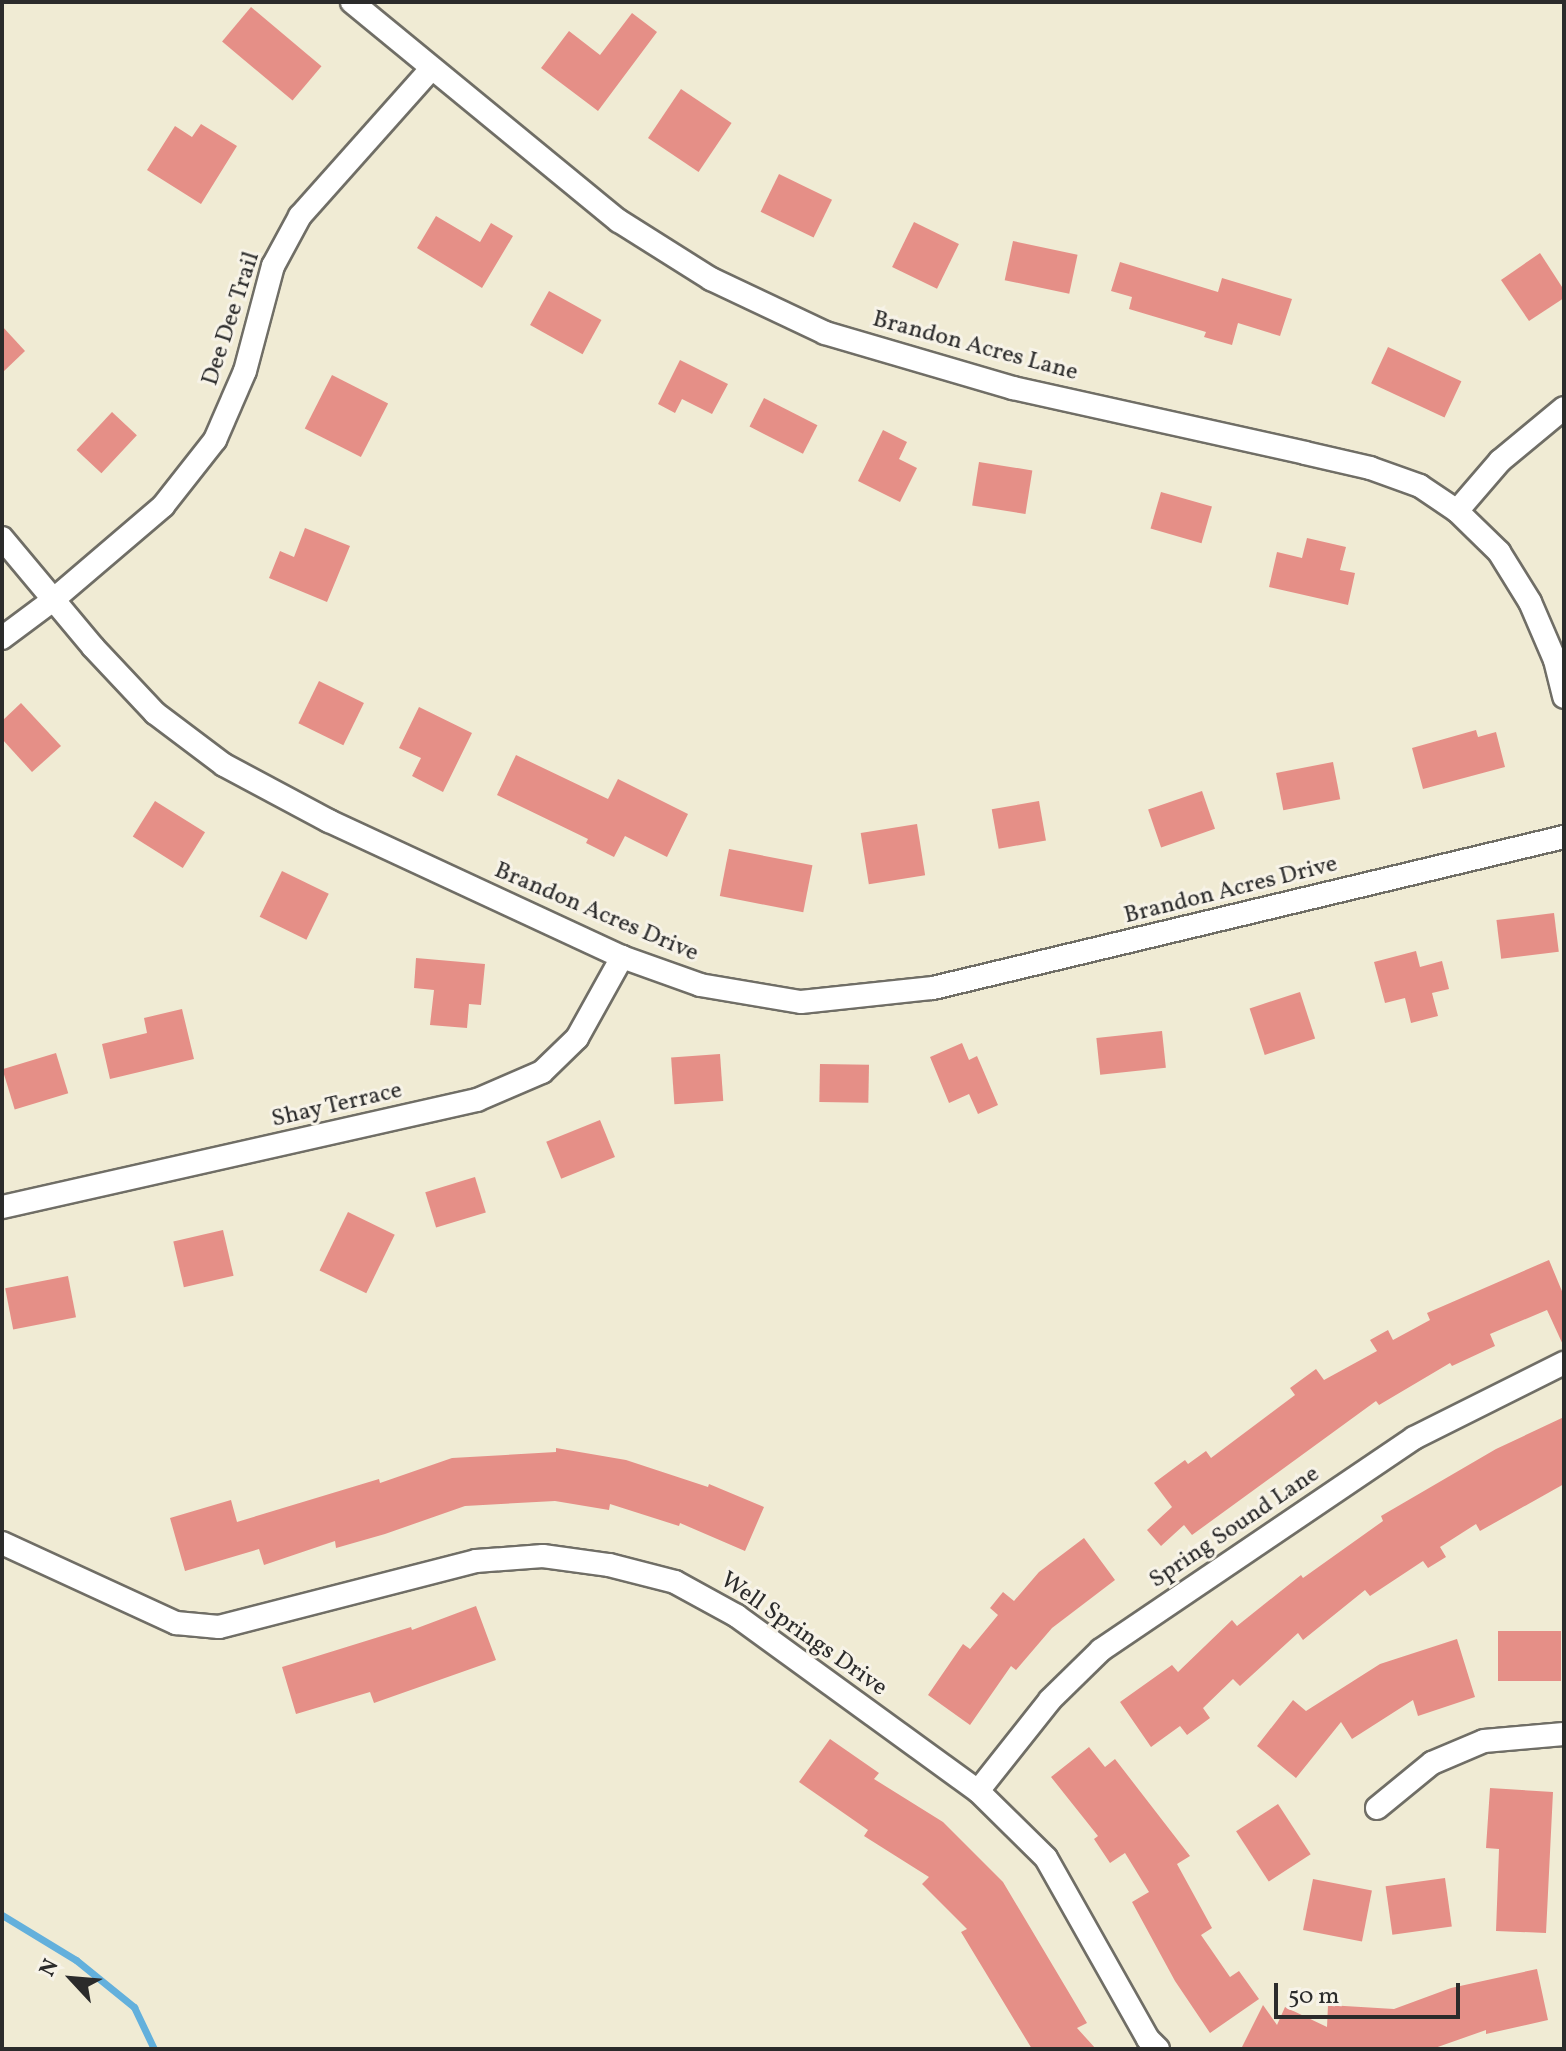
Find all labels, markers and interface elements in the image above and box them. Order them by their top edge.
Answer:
street label: Dee Dee Trail [197,248,267,390]
street label: Brandon Acres Lane [869,306,1081,388]
street label: Brandon Acres Drive [1121,851,1341,931]
street label: Brandon Acres Drive [490,857,702,969]
street label: Shay Terrace [268,1077,406,1135]
street label: Spring Sound Lane [1144,1460,1326,1596]
street label: Well Springs Drive [714,1567,892,1703]
north arrow [32,1939,112,2019]
text: N [33,1954,67,1982]
scale bar [1278,1967,1464,2017]
text: 50 m [1288,1980,1340,2014]

